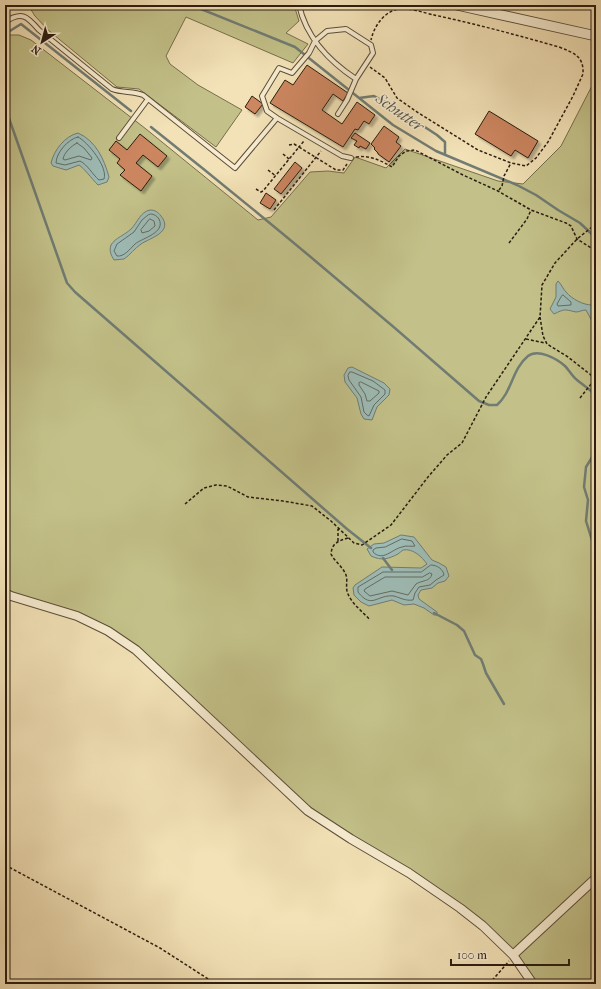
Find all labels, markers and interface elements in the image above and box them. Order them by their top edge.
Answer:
north arrow [22,22,62,62]
text: N [29,42,44,57]
water label: Schutter [371,88,429,136]
scale bar [451,941,569,967]
text: 100 m [457,948,487,962]

